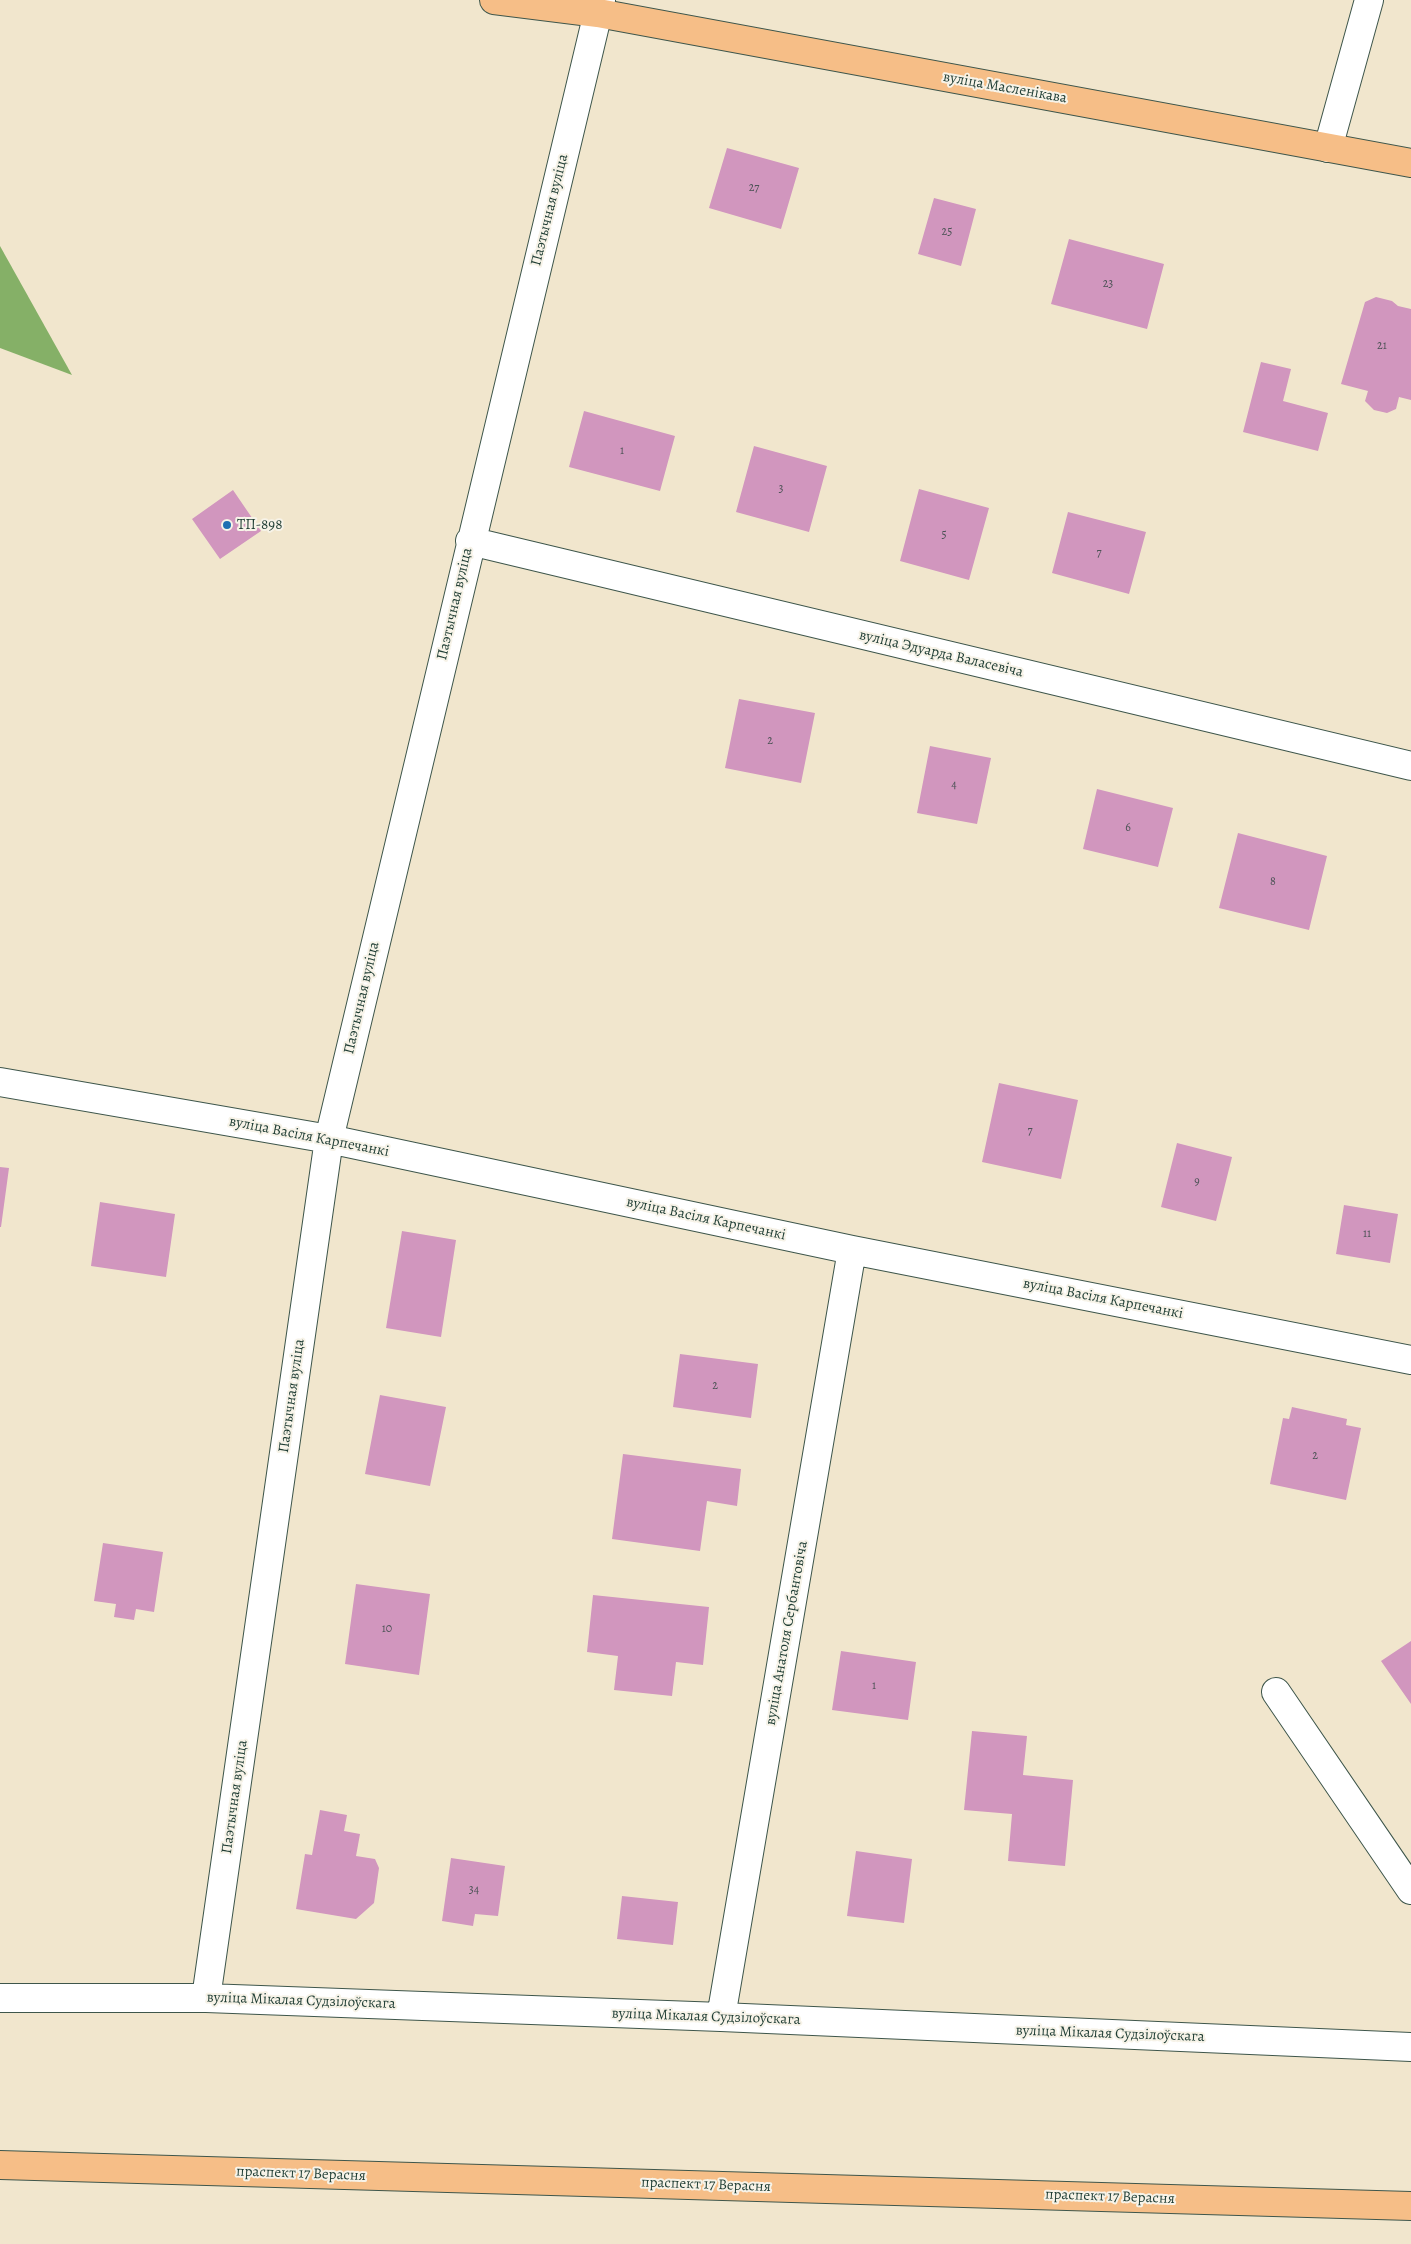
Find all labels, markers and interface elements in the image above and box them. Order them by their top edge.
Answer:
street label: вуліца Масленікава [942,68,1068,108]
street label: Паэтычная вуліца [527,152,573,268]
house number: 27 [749,181,759,195]
house number: 25 [942,225,952,239]
house number: 23 [1103,277,1113,291]
house number: 21 [1377,339,1387,353]
house number: 1 [620,444,624,458]
house number: 3 [779,482,783,496]
place label: ТП-898 [237,516,282,534]
marker: ТП-898 [221,519,233,531]
house number: 5 [941,528,947,542]
street label: Паэтычная вуліца [433,546,477,662]
house number: 7 [1096,546,1102,560]
street label: вуліца Эдуарда Валасевіча [857,626,1025,682]
house number: 2 [767,734,773,748]
house number: 4 [951,778,957,792]
house number: 6 [1125,821,1131,835]
house number: 8 [1270,875,1276,889]
street label: Паэтычная вуліца [340,940,384,1056]
street label: вуліца Васіля Карпечанкі [228,1113,390,1161]
house number: 7 [1027,1124,1033,1138]
house number: 9 [1194,1175,1200,1189]
street label: вуліца Васіля Карпечанкі [625,1193,787,1245]
house number: 11 [1363,1227,1371,1241]
street label: вуліца Васіля Карпечанкі [1022,1275,1184,1323]
street label: Паэтычная вуліца [275,1338,309,1454]
house number: 2 [712,1379,718,1393]
house number: 2 [1312,1449,1318,1463]
street label: вуліца Анатоля Сербантовіча [762,1539,812,1727]
house number: 10 [382,1622,392,1636]
house number: 1 [872,1679,876,1693]
street label: Паэтычная вуліца [218,1739,252,1855]
house number: 34 [469,1883,479,1897]
street label: вуліца Мікалая Судзілоўскага [206,1989,396,2013]
street label: вуліца Мікалая Судзілоўскага [611,2005,801,2029]
street label: вуліца Мікалая Судзілоўскага [1015,2022,1205,2046]
street label: праспект 17 Верасня [236,2163,366,2185]
street label: праспект 17 Верасня [641,2174,771,2196]
street label: праспект 17 Верасня [1045,2186,1175,2208]

